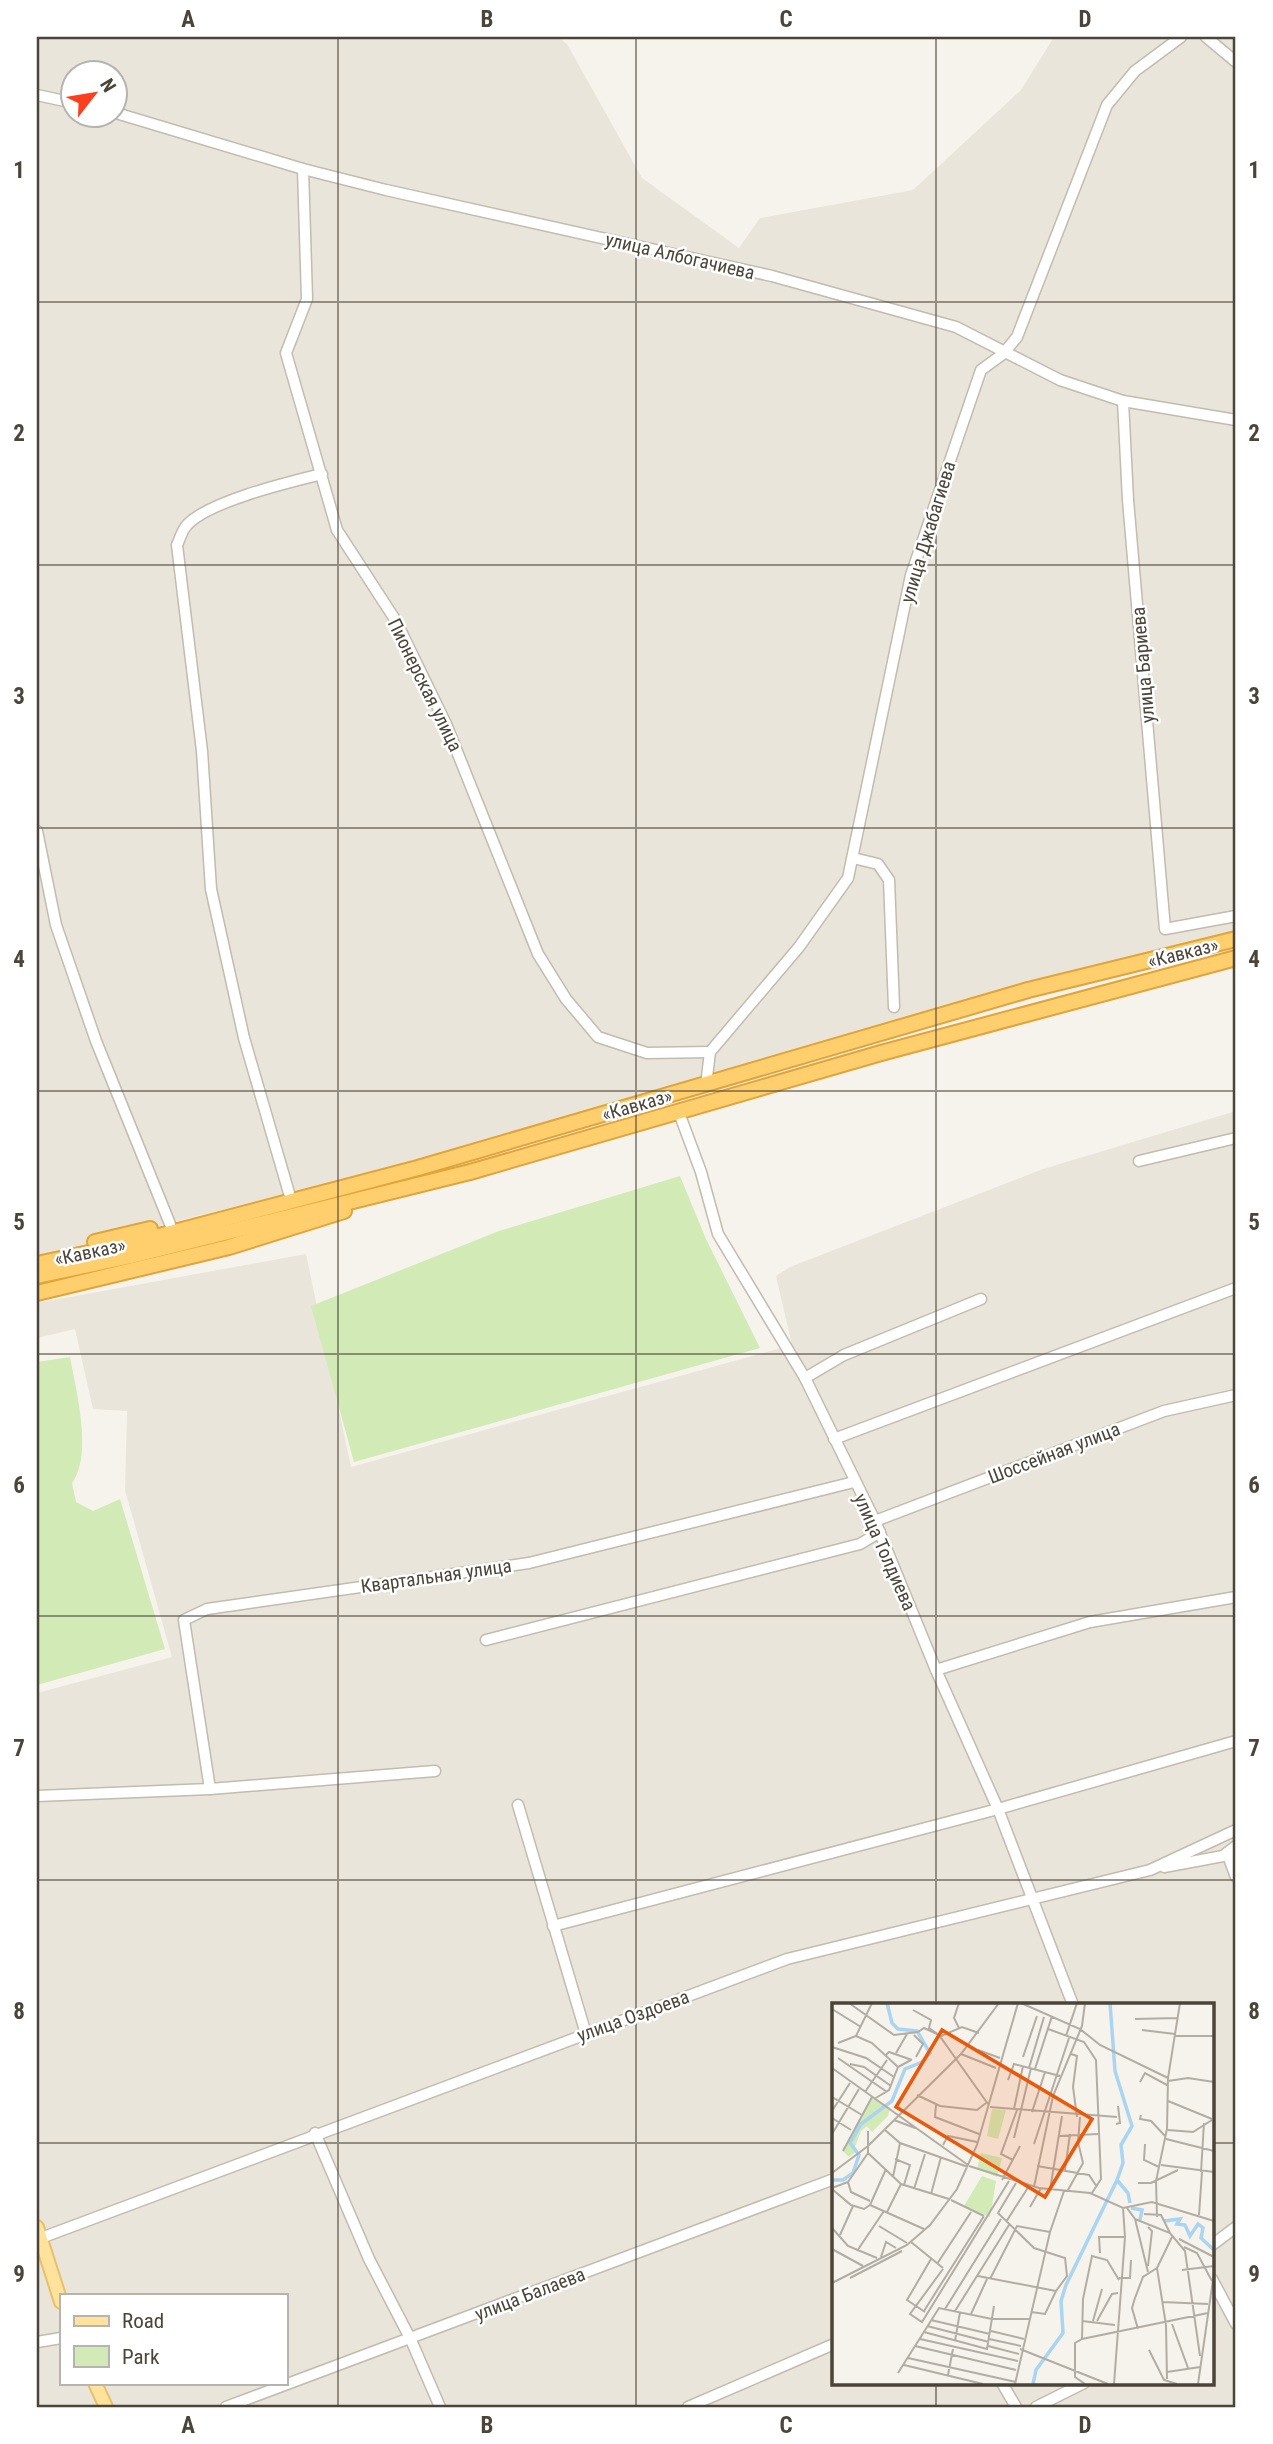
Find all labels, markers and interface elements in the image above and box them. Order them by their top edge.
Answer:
text: A [181,6,195,33]
text: B [481,6,493,33]
text: C [779,6,793,33]
text: D [1079,6,1092,33]
north arrow [60,60,130,130]
text: N [95,75,121,96]
text: 1 [13,157,25,184]
text: 1 [1248,157,1260,184]
street label: улица Албогачиева [603,228,757,284]
text: 2 [13,420,25,447]
text: 2 [1248,420,1260,447]
street label: улица Джабагиева [895,458,961,606]
street label: улица Бариева [1126,606,1160,724]
street label: Пионерская улица [383,615,467,755]
text: 3 [13,683,25,710]
text: 3 [1248,683,1260,710]
street label: «Кавказ» [1145,933,1221,973]
text: 4 [13,946,25,973]
text: 4 [1248,946,1260,973]
street label: «Кавказ» [599,1084,675,1126]
text: 5 [13,1209,25,1236]
text: 5 [1248,1209,1260,1236]
street label: «Кавказ» [52,1233,128,1271]
street label: Шоссейная улица [985,1417,1123,1489]
text: 6 [13,1472,25,1499]
text: 6 [1248,1472,1260,1499]
street label: улица Толдиева [849,1490,921,1614]
street label: Квартальная улица [359,1554,513,1598]
text: 7 [13,1735,25,1762]
text: 7 [1248,1735,1260,1762]
street label: улица Оздоева [574,1985,692,2047]
text: 8 [13,1998,25,2025]
text: 8 [1248,1998,1260,2025]
inset map [832,2003,1214,2384]
text: 9 [13,2261,25,2288]
text: 9 [1248,2261,1260,2288]
street label: улица Балаева [472,2262,588,2326]
legend [60,2294,287,2384]
text: Road [122,2309,164,2333]
text: Park [122,2345,160,2369]
text: A [181,2412,195,2439]
text: B [481,2412,493,2439]
text: C [779,2412,793,2439]
text: D [1079,2412,1092,2439]

